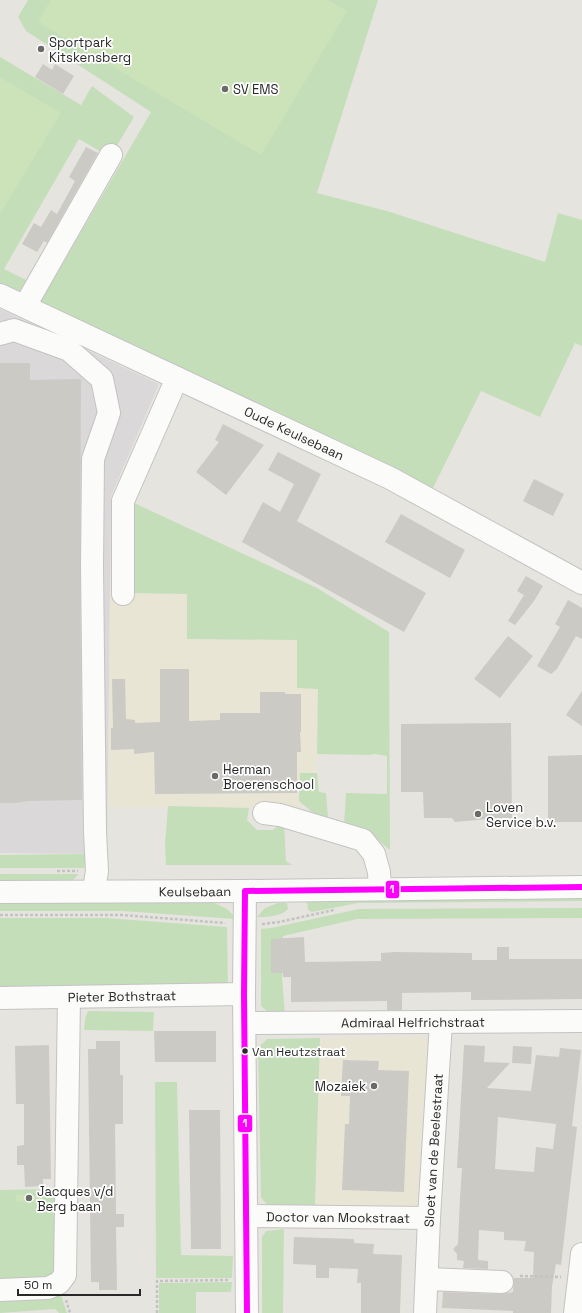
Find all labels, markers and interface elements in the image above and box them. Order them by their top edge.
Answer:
place label: Sportpark Kitskensberg [49,34,131,66]
marker: Sportpark Kitskensberg [36,44,46,54]
place label: SV EMS [233,81,279,98]
marker: SV EMS [220,84,230,94]
street label: Oude Keulsebaan [241,403,347,464]
place label: Herman Broerenschool [223,761,314,793]
marker: Herman Broerenschool [210,771,220,781]
place label: Loven Service b.v. [486,799,556,831]
marker: Loven Service b.v. [473,809,483,819]
line badge: 1 [385,880,400,899]
text: 1 [390,882,395,896]
street label: Keulsebaan [159,883,231,900]
street label: Pieter Bothstraat [68,987,176,1006]
street label: Admiraal Helfrichstraat [341,1014,485,1031]
place label: Van Heutzstraat [252,1044,345,1060]
marker: Van Heutzstraat [240,1046,250,1056]
street label: Sloet van de Beelestraat [421,1073,447,1227]
place label: Mozaiek [315,1078,366,1095]
marker: Mozaiek [369,1081,379,1091]
line badge: 1 [237,1114,253,1133]
text: 1 [243,1116,248,1130]
place label: Jacques v/d Berg baan [37,1183,113,1215]
marker: Jacques v/d Berg baan [24,1193,34,1203]
street label: Doctor van Mookstraat [266,1208,410,1227]
scale bar [18,1271,140,1297]
text: 50 m [24,1277,52,1293]

